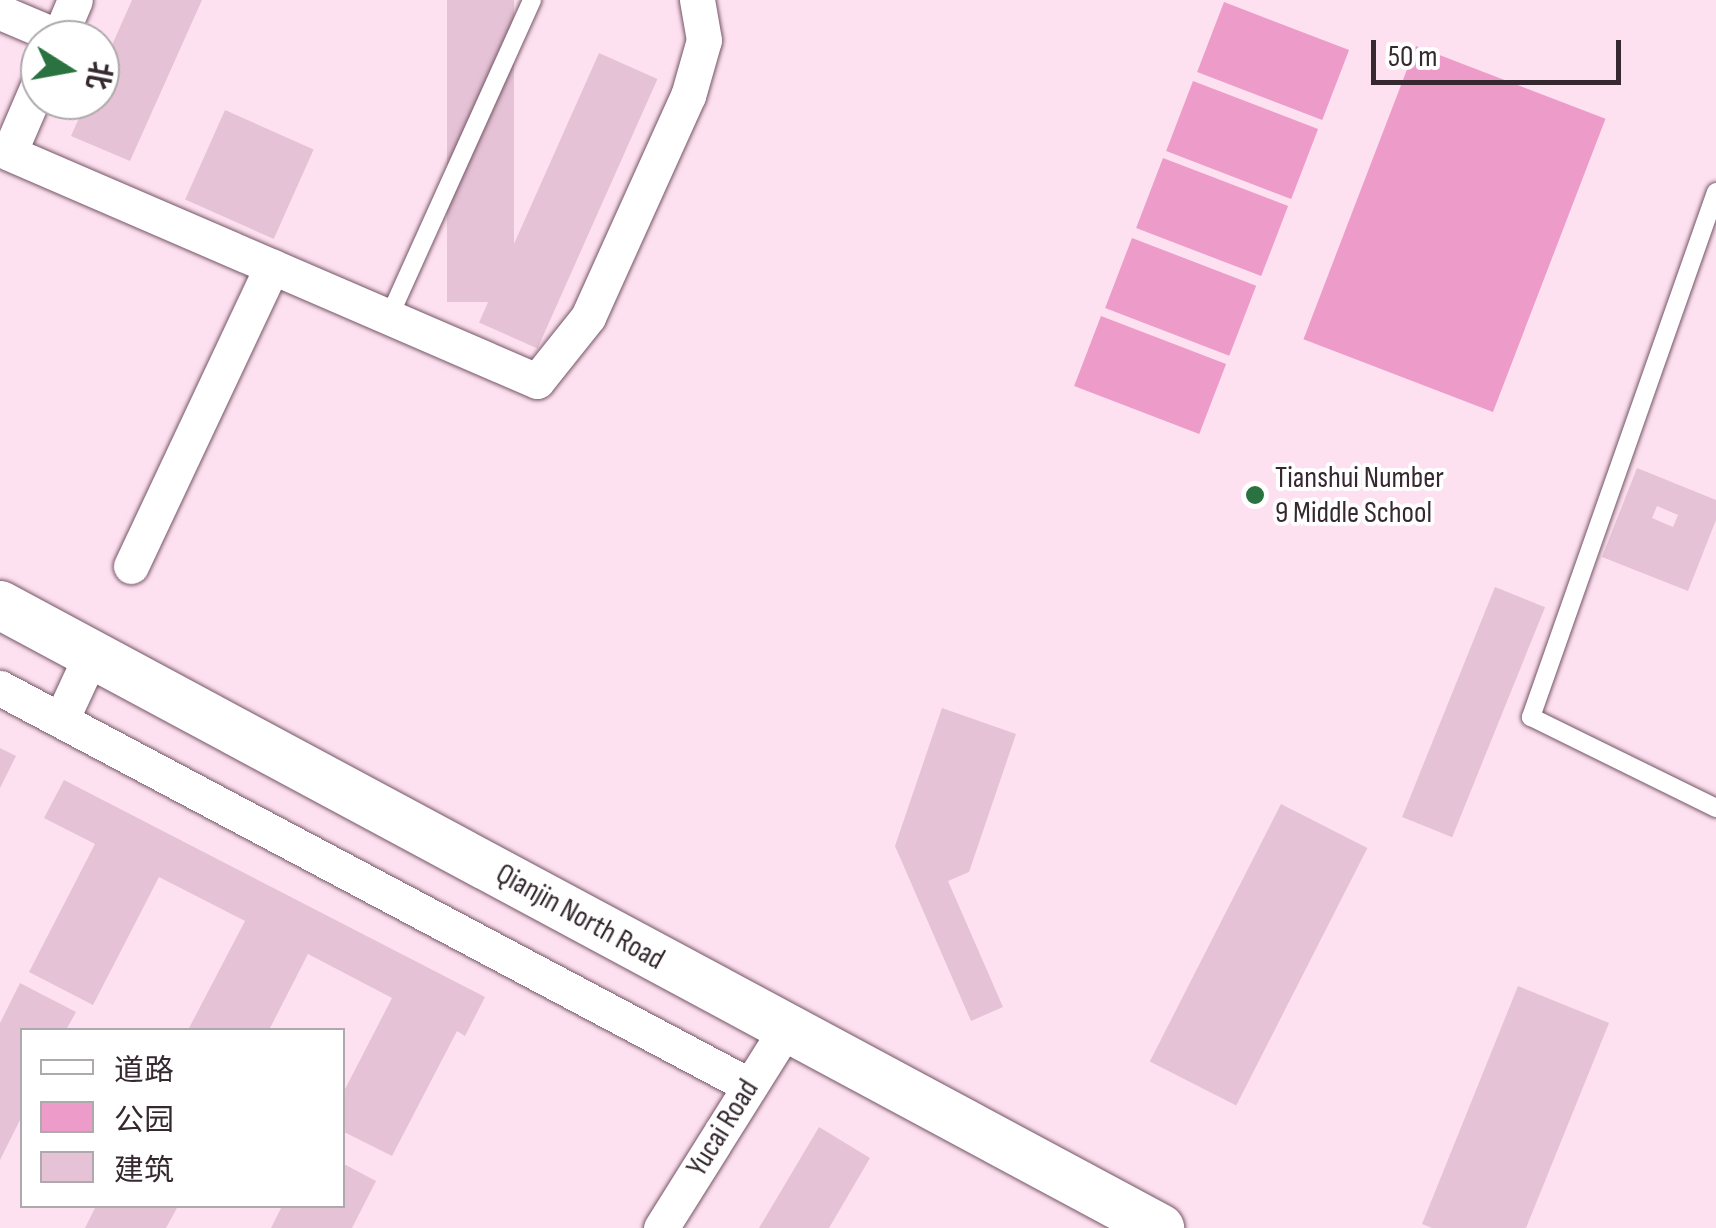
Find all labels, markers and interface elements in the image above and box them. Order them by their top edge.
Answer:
north arrow [20,20,120,120]
scale bar [1376,20,1626,82]
text: 50 m [1388,39,1437,75]
text: 北 [79,59,117,92]
place label: Tianshui Number 9 Middle School [1275,460,1444,530]
marker: Tianshui Number 9 Middle School [1244,484,1266,506]
street label: Qianjin North Road [490,856,670,978]
legend [20,1028,345,1208]
text: 道路 [114,1053,174,1089]
street label: Yucai Road [679,1073,767,1183]
text: 公园 [114,1103,174,1139]
text: 建筑 [114,1153,174,1189]

